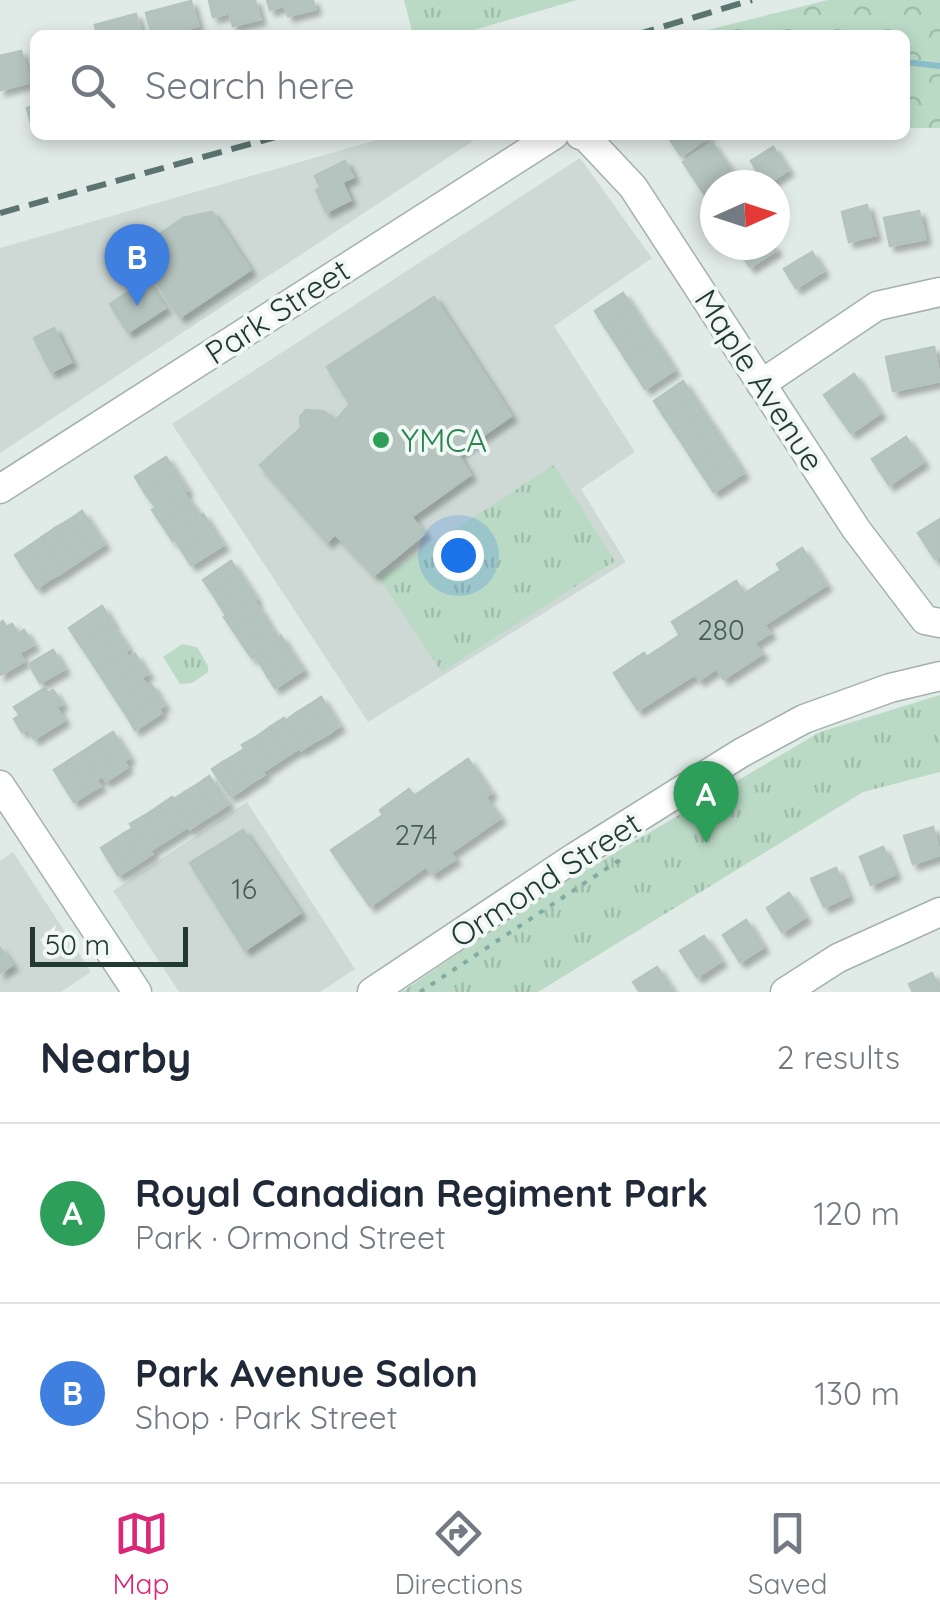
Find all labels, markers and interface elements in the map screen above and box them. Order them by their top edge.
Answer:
search box [30,30,910,140]
icon: search [65,58,120,113]
text: Search here [145,61,355,109]
north arrow [700,170,790,260]
pin: B [104,224,170,306]
street label: Park Street [197,250,357,372]
street label: Maple Avenue [686,282,834,478]
place label: YMCA [401,420,487,460]
marker: YMCA [370,429,392,451]
your location [433,530,484,581]
house number: 280 [697,612,745,647]
pin: A [674,760,738,843]
street label: Ormond Street [442,802,648,956]
house number: 274 [395,817,438,852]
house number: 16 [231,871,257,906]
scale bar [30,922,188,966]
text: 50 m [45,927,110,962]
text: Nearby [40,1031,191,1084]
text: 2 results [777,1037,900,1077]
text: Royal Canadian Regiment Park [135,1169,708,1217]
text: A [62,1193,83,1233]
text: 120 m [813,1193,900,1233]
text: Park · Ormond Street [135,1217,446,1257]
text: Park Avenue Salon [135,1349,478,1397]
text: B [62,1373,83,1413]
text: 130 m [814,1373,900,1413]
text: Shop · Park Street [135,1397,398,1437]
tab: Map [112,1506,170,1601]
tab: Directions [394,1506,523,1601]
tab: Saved [748,1506,828,1601]

